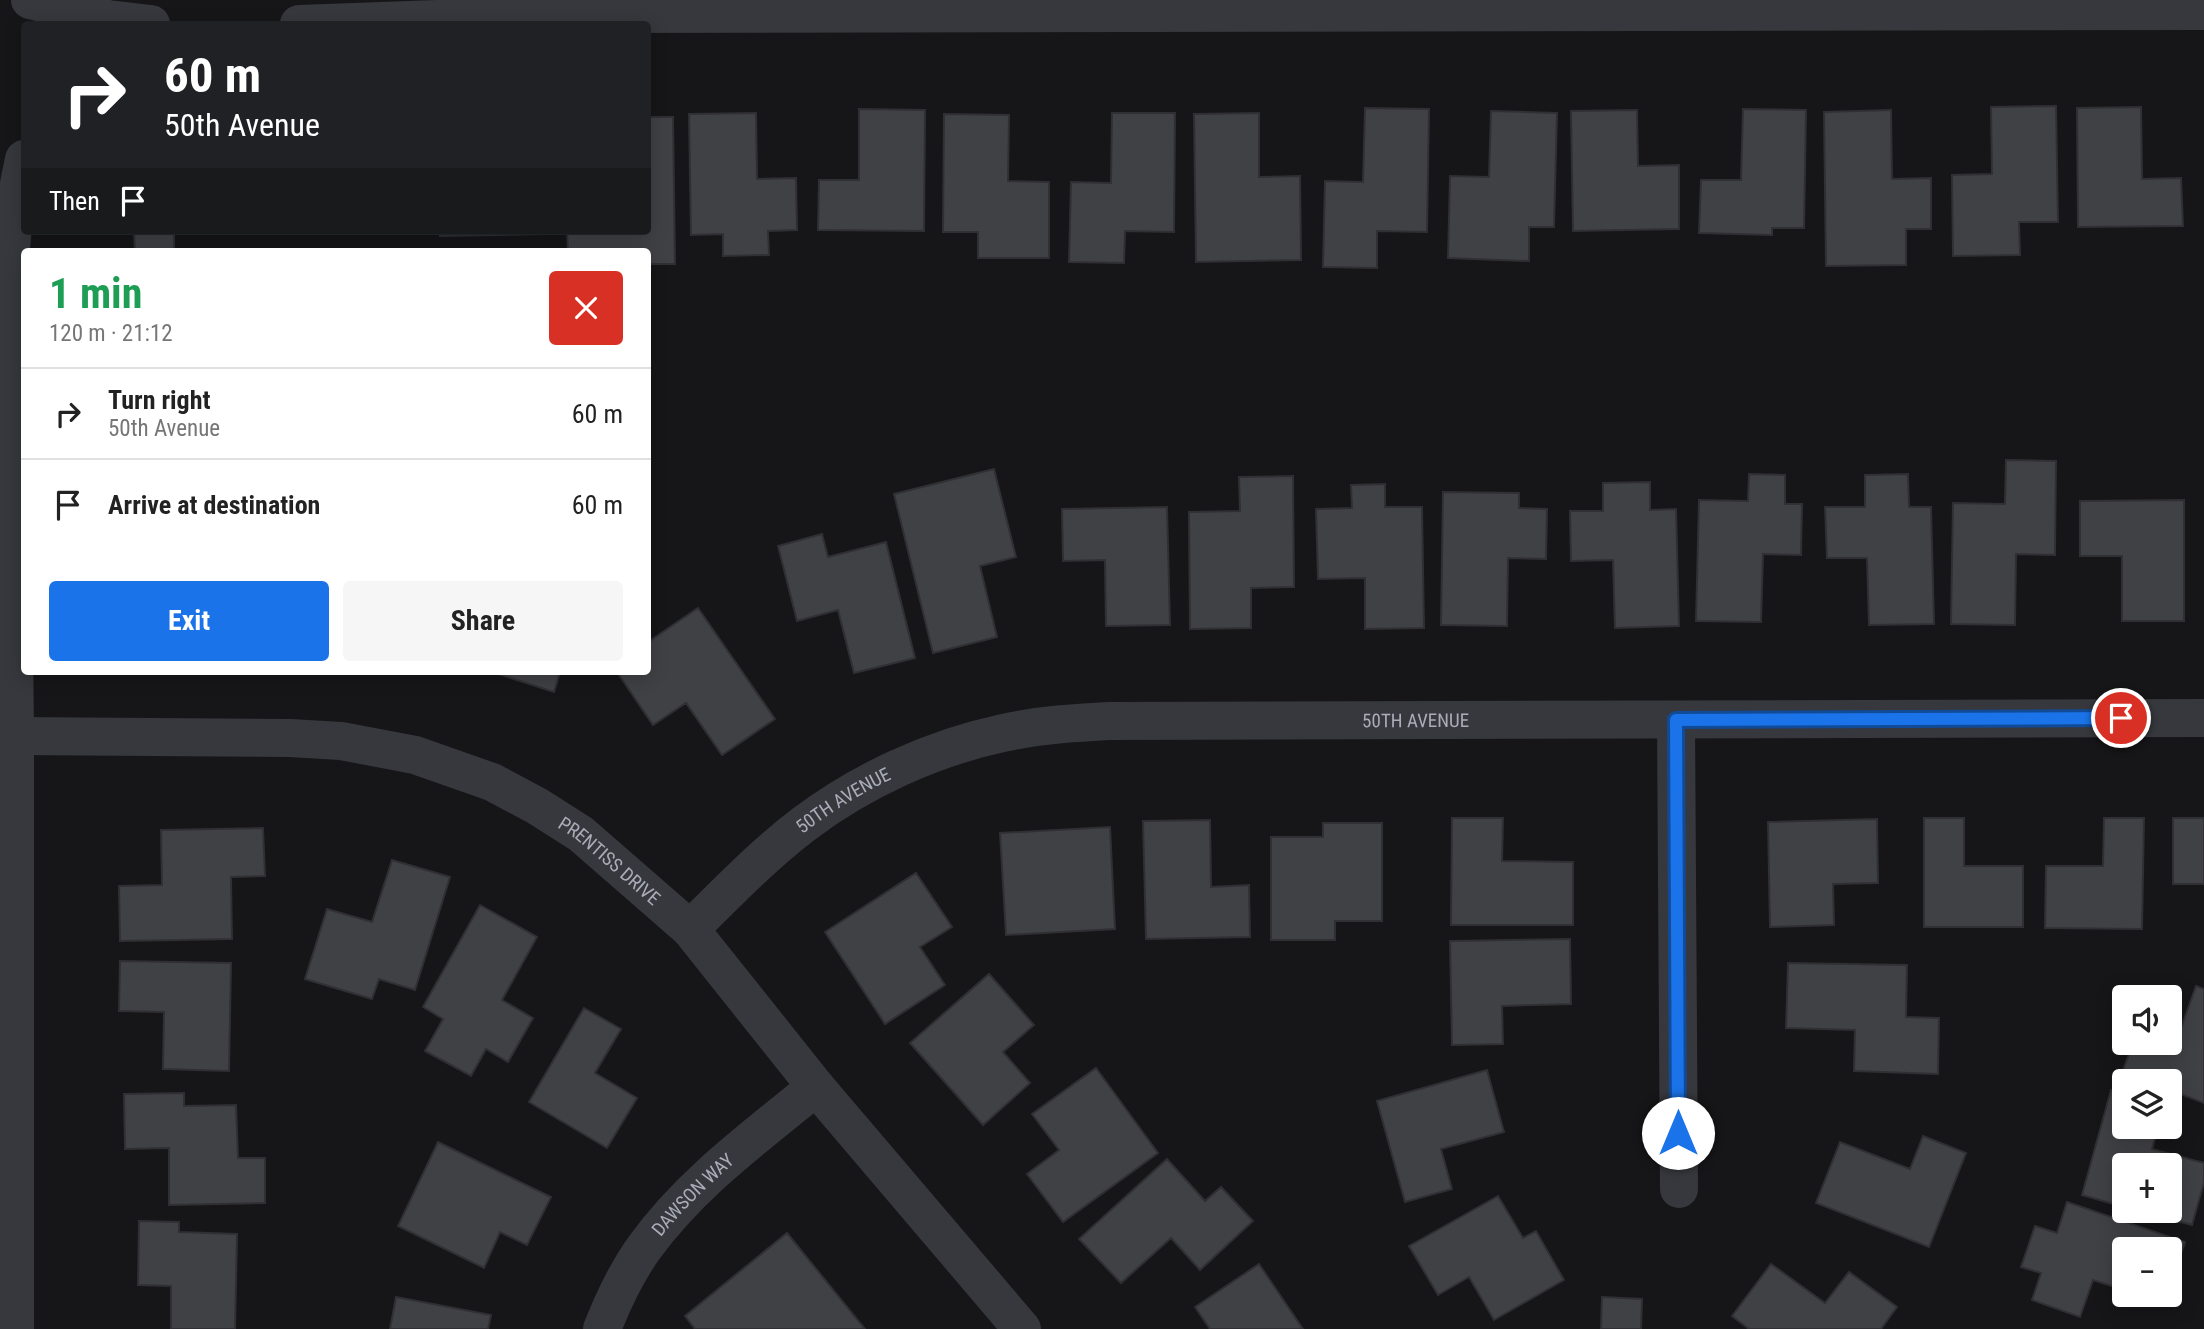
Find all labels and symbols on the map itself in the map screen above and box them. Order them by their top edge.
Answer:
pin [2091,688,2151,748]
street label: 50TH AVENUE [1362,709,1469,732]
street label: 50TH AVENUE [791,763,894,838]
street label: PRENTISS DRIVE [554,812,665,910]
position arrow [1641,1096,1715,1170]
street label: DAWSON WAY [647,1148,739,1240]

